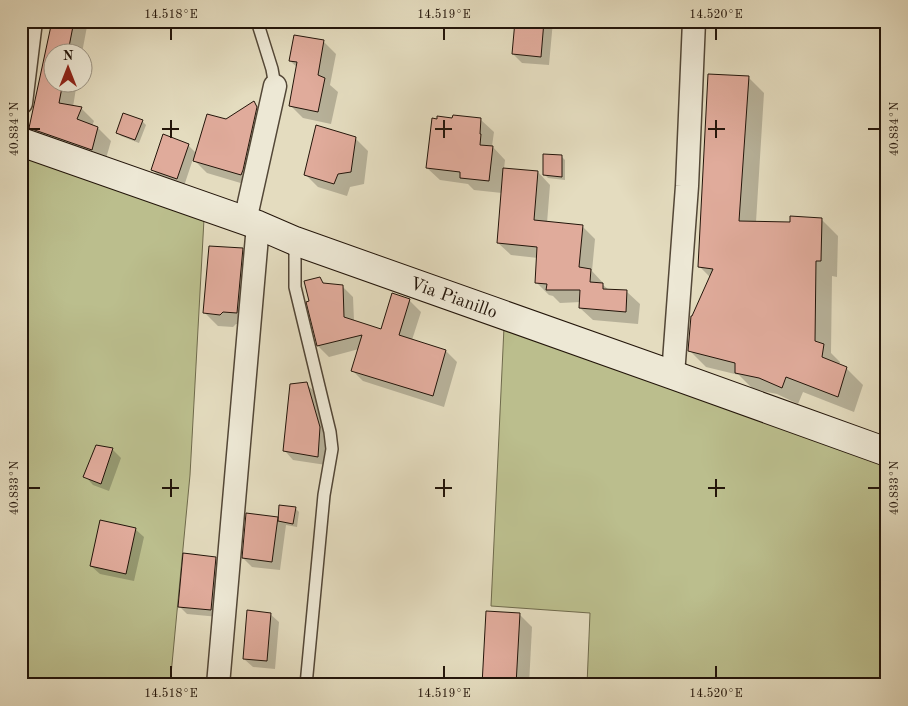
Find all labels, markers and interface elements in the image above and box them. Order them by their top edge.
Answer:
text: 14.518°E [144,8,198,21]
text: 14.519°E [417,8,471,21]
text: 14.520°E [689,8,743,21]
north arrow [42,42,92,92]
text: N [63,49,74,63]
text: 40.834°N [9,102,21,156]
text: 40.834°N [889,102,901,156]
street label: Via Pianillo [408,275,500,322]
text: 40.833°N [9,461,21,515]
text: 40.833°N [889,461,901,515]
text: 14.518°E [144,687,198,700]
text: 14.519°E [417,687,471,700]
text: 14.520°E [689,687,743,700]

